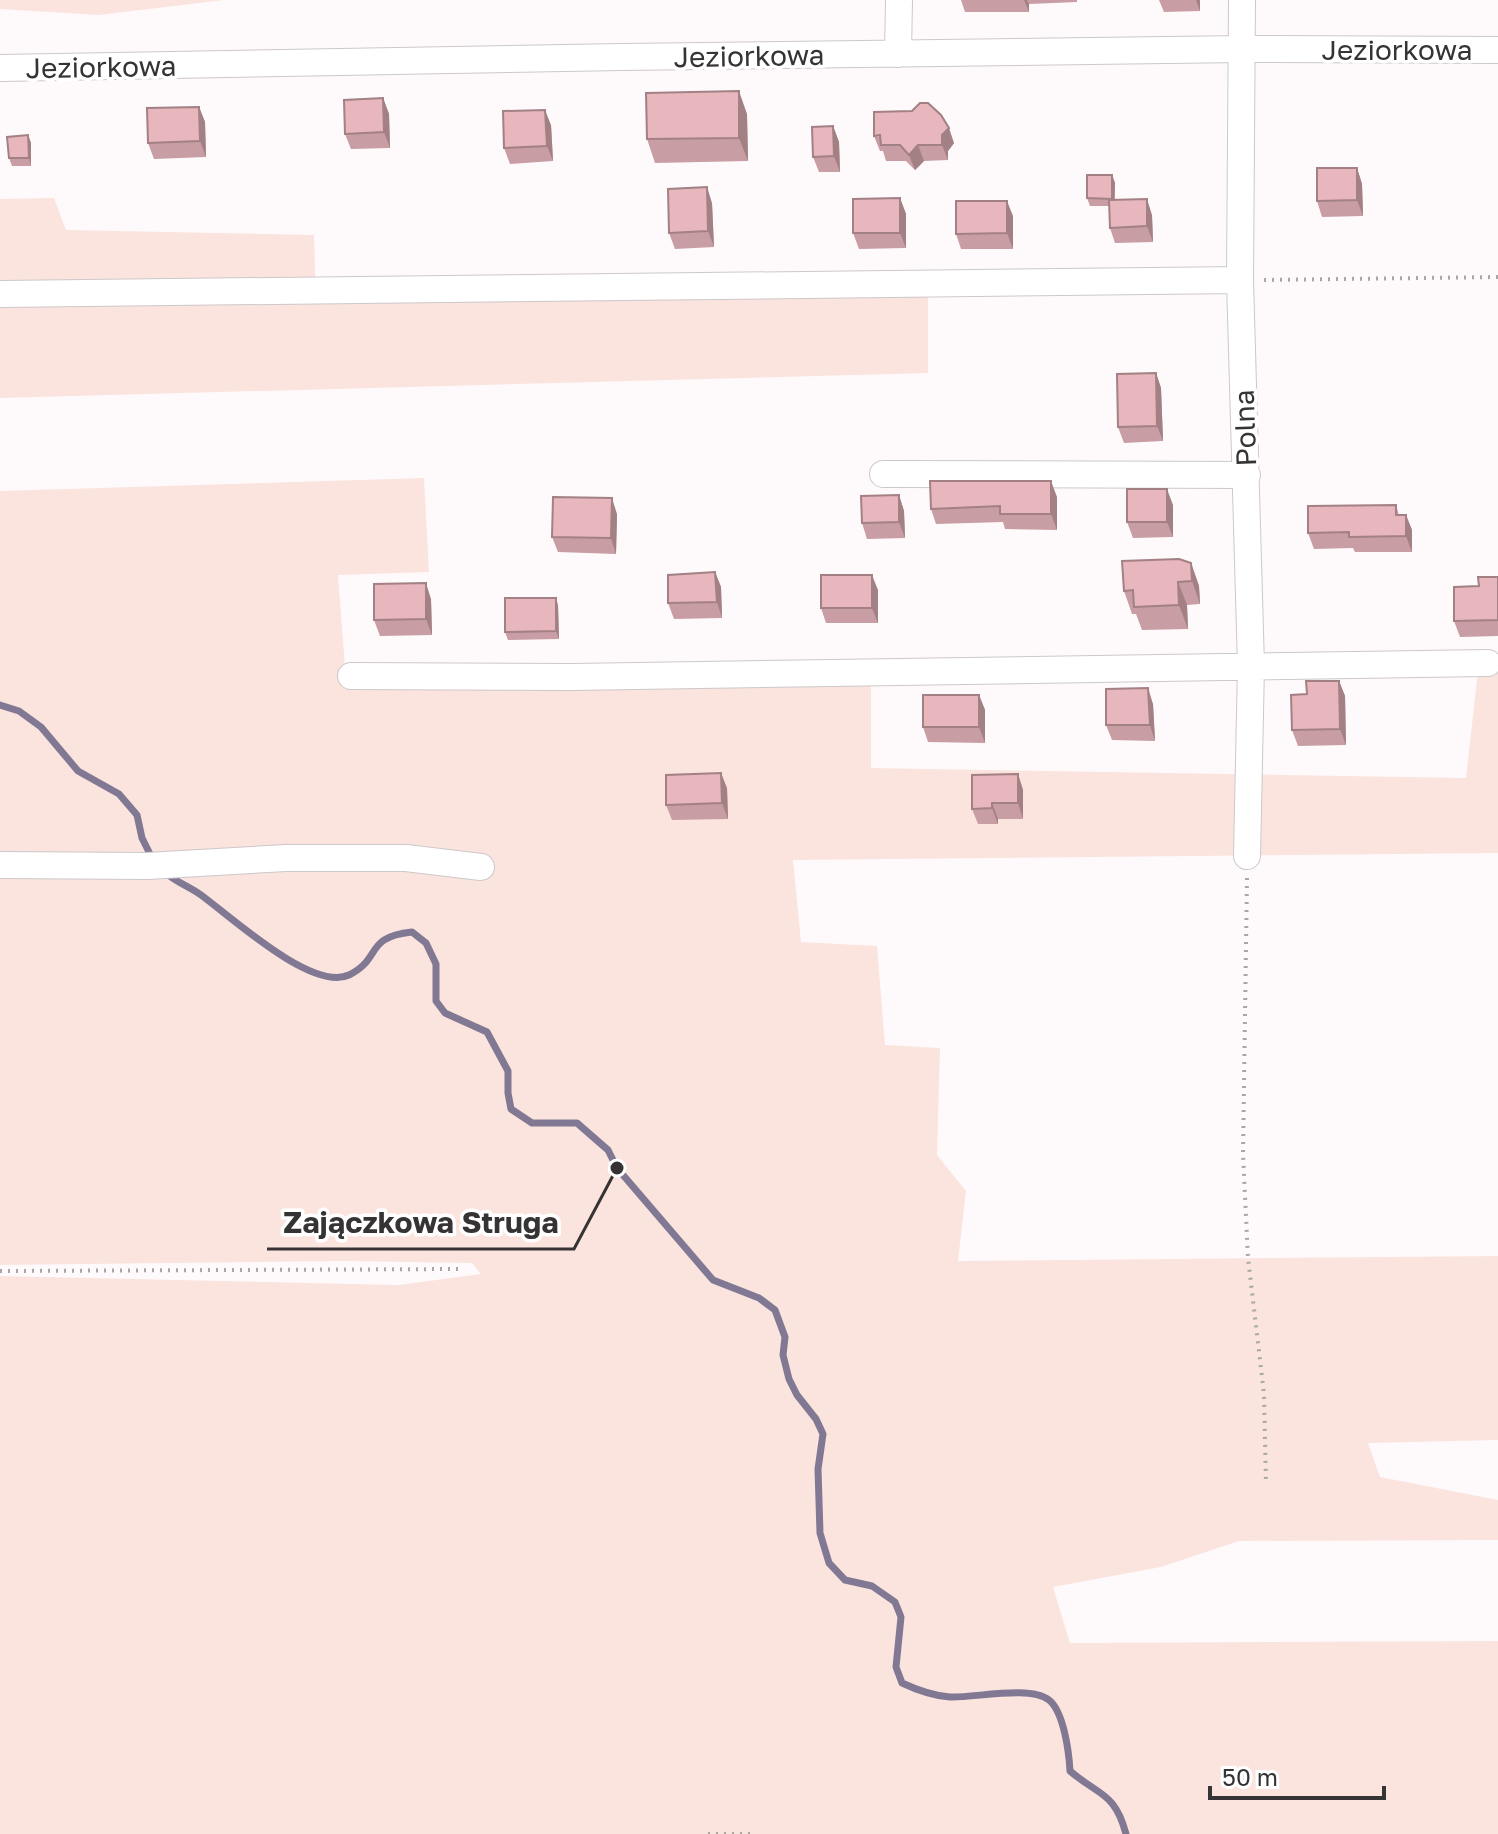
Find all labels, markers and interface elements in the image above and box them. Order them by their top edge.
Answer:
street label: Jeziorkowa [1321,33,1473,66]
street label: Jeziorkowa [673,38,825,73]
street label: Jeziorkowa [25,49,177,84]
street label: Polna [1227,389,1262,467]
callout: Zajączkowa Struga [267,1195,574,1249]
text: Zajączkowa Struga [283,1204,559,1240]
scale bar [1210,1750,1384,1800]
text: 50 m [1222,1762,1278,1791]

